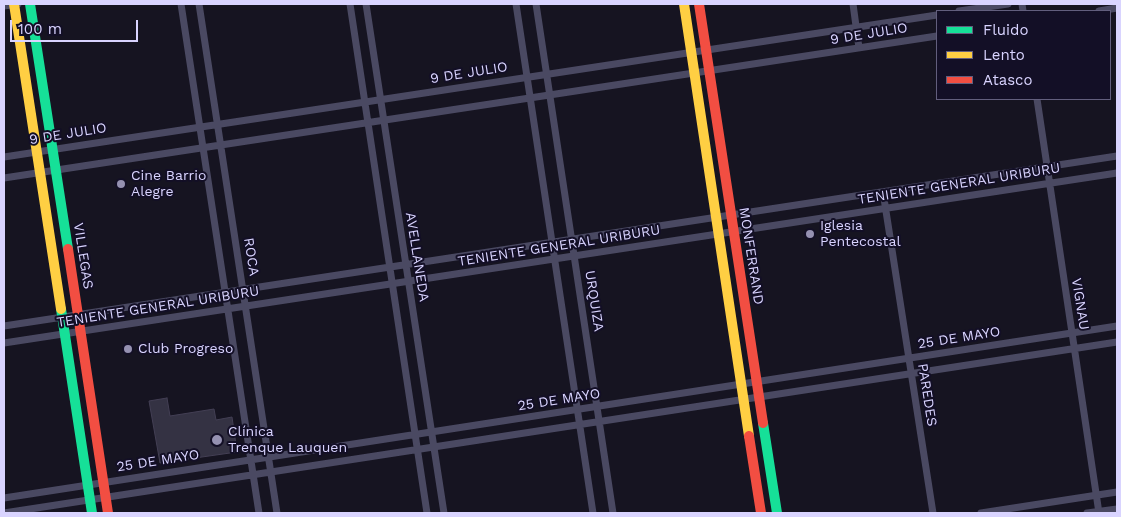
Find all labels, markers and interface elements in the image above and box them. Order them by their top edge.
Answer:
scale bar [12,10,140,42]
legend [936,10,1111,100]
text: 100 m [18,20,62,38]
street label: 9 DE JULIO [829,20,909,48]
text: Fluido [983,21,1028,39]
text: Lento [983,46,1025,64]
street label: 9 DE JULIO [429,59,509,87]
text: Atasco [983,71,1032,89]
street label: 9 DE JULIO [28,120,108,148]
street label: TENIENTE GENERAL URIBURU [857,160,1061,208]
place label: Cine Barrio Alegre [131,168,206,200]
marker: Cine Barrio Alegre [115,178,127,190]
street label: MONFERRAND [735,206,767,306]
street label: AVELLANEDA [402,211,432,303]
place label: Iglesia Pentecostal [820,218,901,250]
street label: VILLEGAS [69,222,97,290]
street label: TENIENTE GENERAL URIBURU [457,222,661,270]
marker: Iglesia Pentecostal [804,228,816,240]
street label: ROCA [240,237,262,277]
street label: URQUIZA [581,269,607,333]
street label: VIGNAU [1068,277,1092,331]
street label: TENIENTE GENERAL URIBURU [56,283,260,331]
street label: 25 DE MAYO [917,323,1001,353]
place label: Club Progreso [138,341,233,357]
marker: Club Progreso [122,343,134,355]
street label: PAREDES [914,362,940,428]
street label: 25 DE MAYO [517,385,601,415]
place label: Clínica Trenque Lauquen [228,424,347,457]
marker: Clínica Trenque Lauquen [210,433,224,447]
street label: 25 DE MAYO [116,446,200,476]

